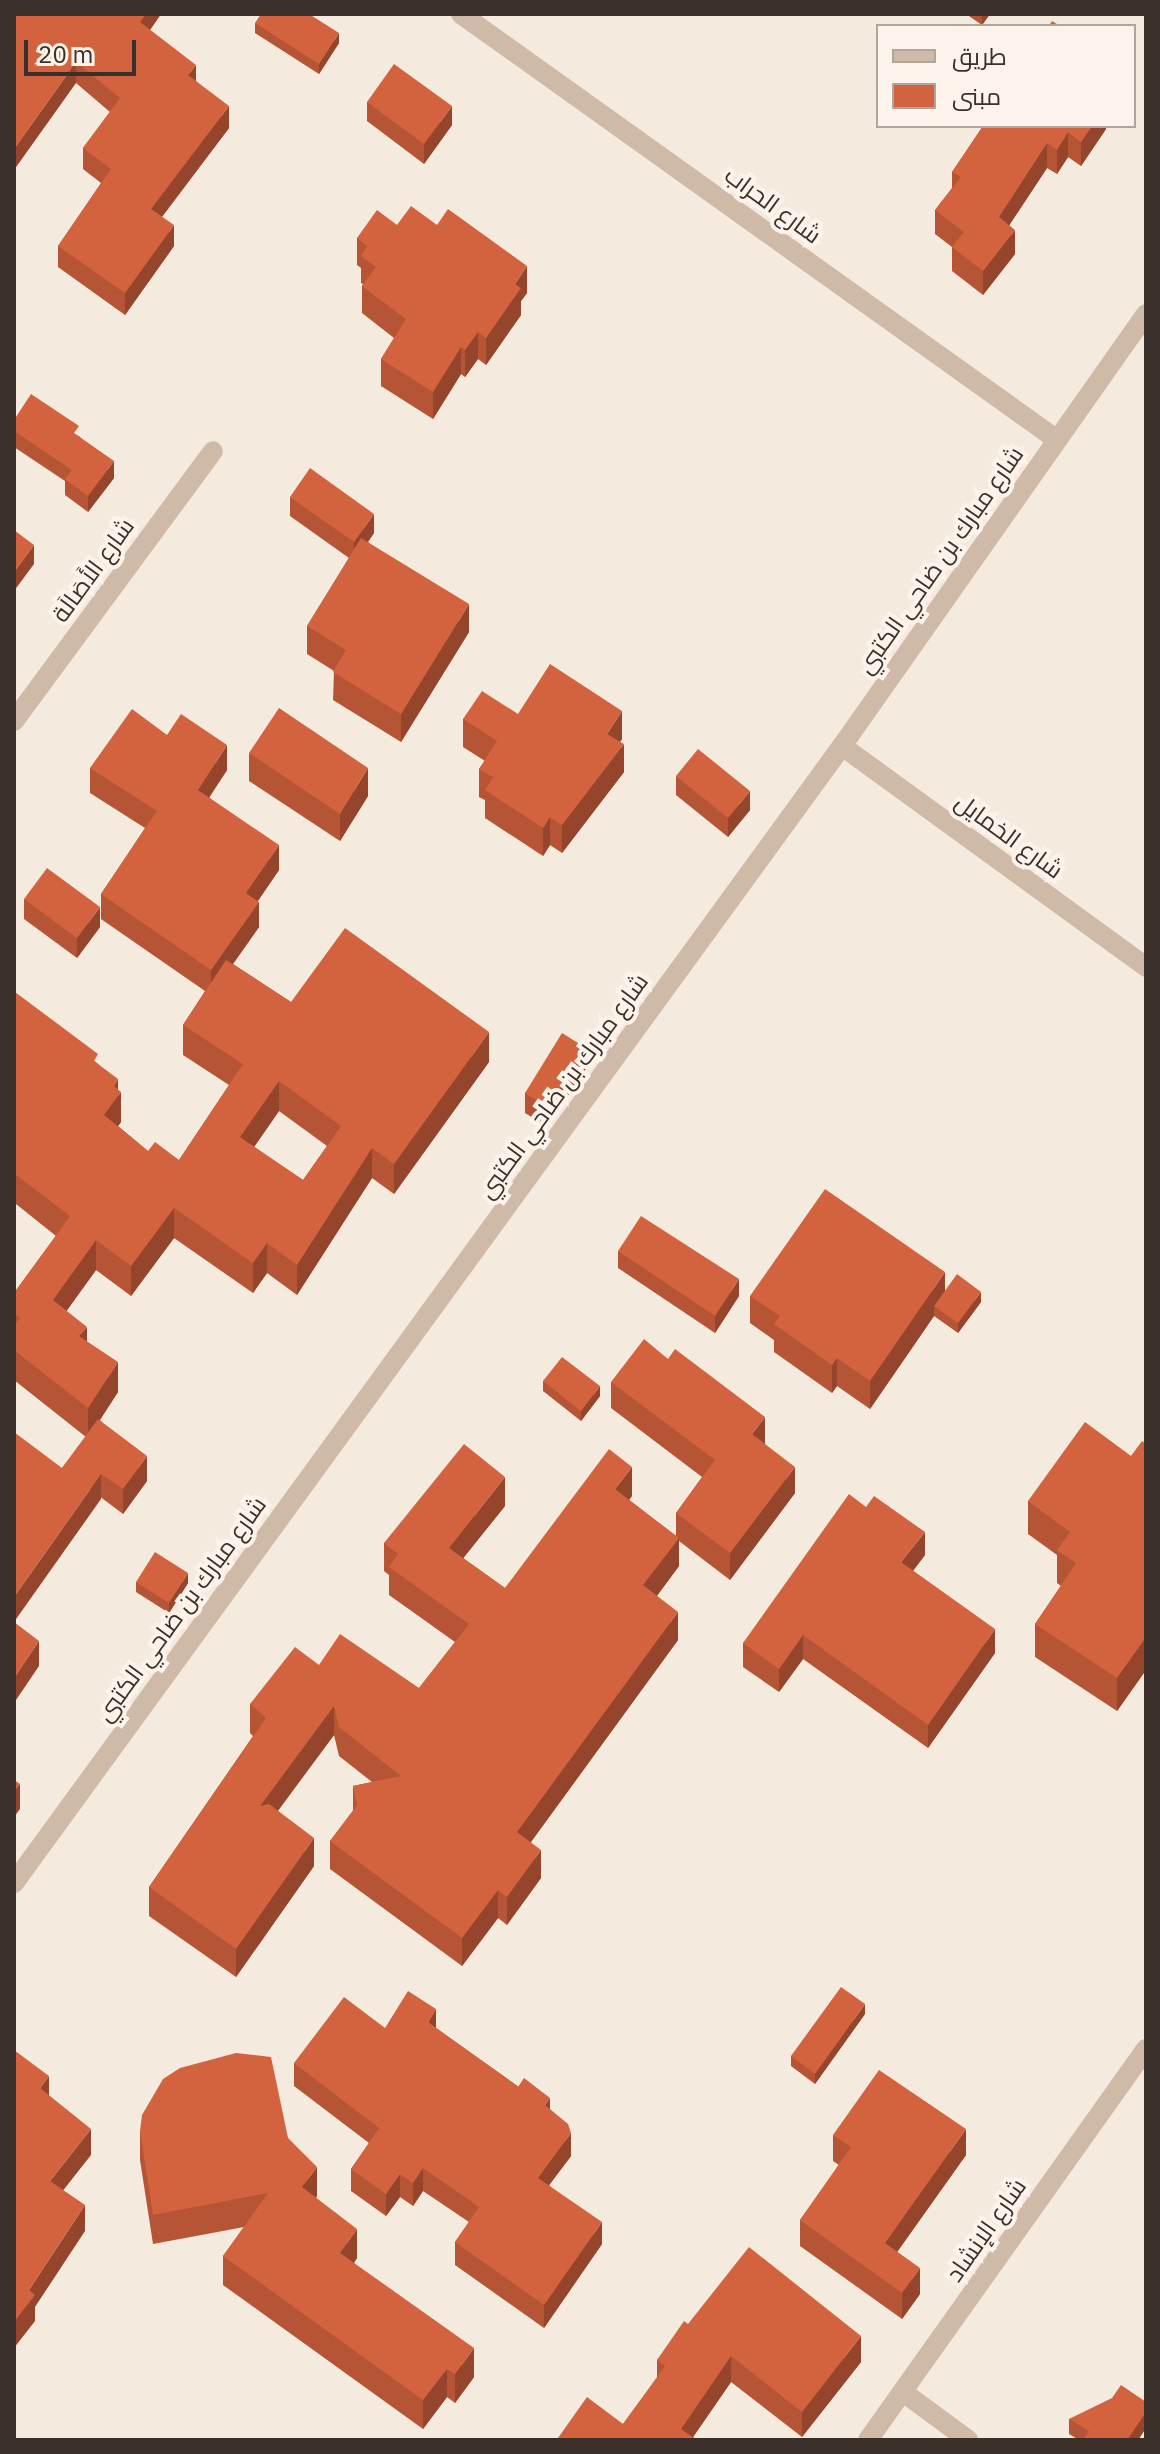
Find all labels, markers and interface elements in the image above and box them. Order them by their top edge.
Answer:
scale bar [28,24,140,74]
legend [876,24,1136,128]
text: 20 m [38,38,93,70]
text: طريق [952,40,1007,72]
text: مبنى [952,80,1001,112]
street label: شارع الحراب [719,160,827,250]
street label: شارع مبارك بن ضاحي الكتبي [851,441,1029,679]
street label: شارع الأَصَالَة [46,512,140,628]
street label: شارع الخمايل [950,787,1068,885]
street label: شارع مبارك بن ضاحي الكتبي [472,968,654,1204]
street label: شارع مبارك بن ضاحي الكتبي [90,1491,272,1727]
street label: شارع الإنشاد [940,2173,1032,2287]

